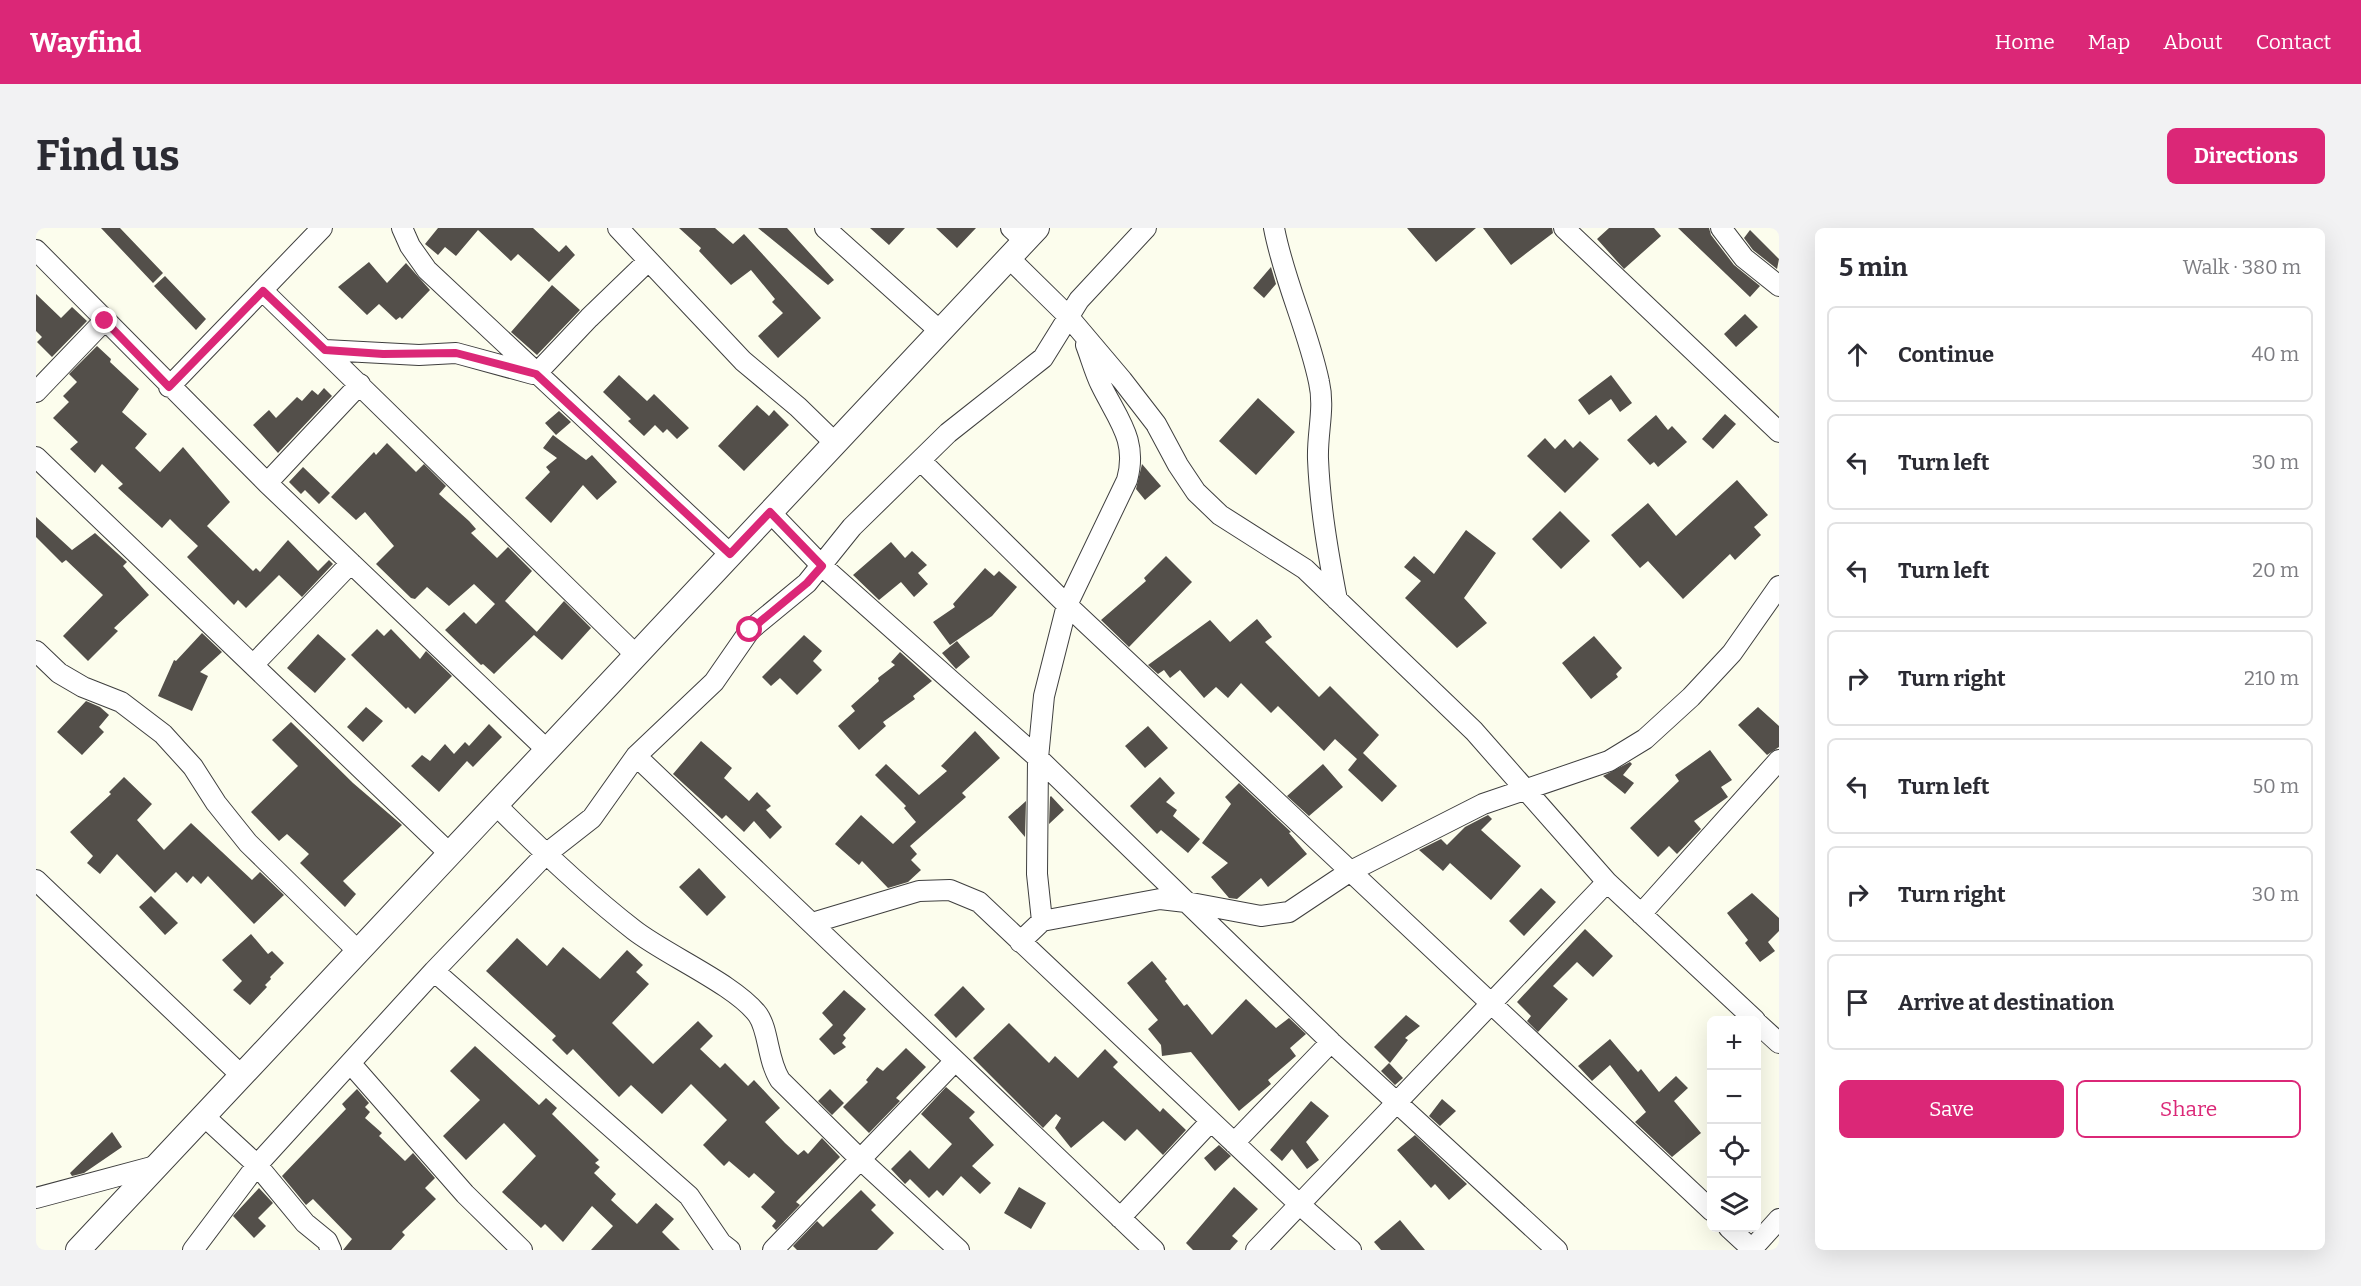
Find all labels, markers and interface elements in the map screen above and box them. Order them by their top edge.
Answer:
text: Wayfind [30,26,141,59]
text: Home [1995,29,2055,55]
text: Map [2088,29,2130,55]
text: About [2163,29,2223,55]
text: Contact [2256,29,2331,55]
button: Directions [2167,128,2325,184]
text: Find us [36,131,180,181]
text: 5 min [1839,252,1908,283]
text: Walk · 380 m [2183,255,2301,279]
route end [91,307,117,333]
icon: ahead [1841,338,1874,371]
text: Continue [1898,341,1994,368]
text: 40 m [2251,342,2299,366]
icon: left [1841,446,1874,479]
text: Turn left [1898,449,1990,476]
text: 30 m [2252,450,2299,474]
icon: left [1841,554,1874,587]
text: Turn left [1898,557,1990,584]
text: 20 m [2252,558,2299,582]
route start [736,616,762,642]
icon: right [1841,662,1874,695]
text: Turn right [1898,665,2006,692]
text: 210 m [2244,666,2299,690]
icon: left [1841,770,1874,803]
text: Turn left [1898,773,1990,800]
text: 50 m [2252,774,2299,798]
icon: right [1841,878,1874,911]
text: Turn right [1898,881,2006,908]
text: 30 m [2252,882,2299,906]
icon: arrive [1841,986,1874,1019]
text: Arrive at destination [1898,989,2114,1016]
map controls [1707,1016,1761,1232]
button: + [1707,1016,1761,1070]
button: − [1707,1070,1761,1124]
button: Save [1839,1080,2064,1138]
button: Share [2076,1080,2301,1138]
button: locate [1707,1124,1761,1178]
button: layers [1707,1178,1761,1232]

